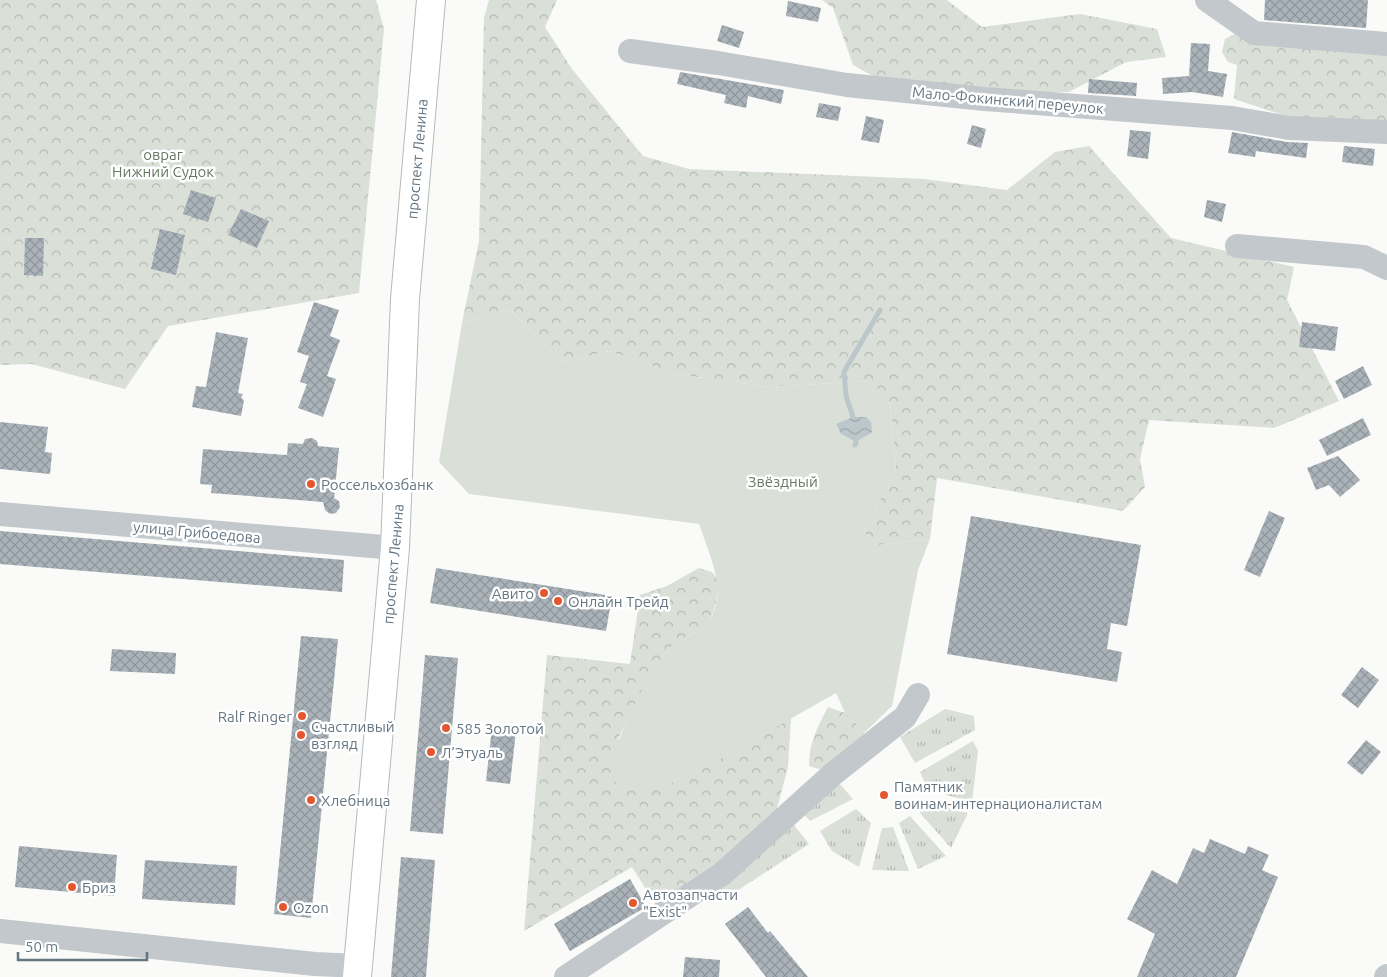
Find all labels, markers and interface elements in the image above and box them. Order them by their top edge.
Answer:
street label: Мало-Фокинский переулок [912,83,1105,117]
street label: проспект Ленина [403,98,431,220]
park label: овраг Нижний Судок [112,146,214,180]
park label: Звёздный [748,473,818,490]
place label: Россельхозбанк [321,476,434,493]
marker: Россельхозбанк [305,478,317,490]
street label: проспект Ленина [379,503,407,625]
street label: улица Грибоедова [133,518,261,546]
place label: Авито [492,585,534,602]
marker: Авито [538,587,550,599]
place label: Онлайн Трейд [568,593,669,610]
marker: Онлайн Трейд [552,595,564,607]
place label: Ralf Ringer [218,708,292,725]
marker: Ralf Ringer [296,710,308,722]
place label: Счастливый взгляд [311,718,395,752]
place label: 585 Золотой [456,720,544,737]
marker: 585 Золотой [440,722,452,734]
marker: Счастливый взгляд [295,729,307,741]
place label: Л’Этуаль [441,744,503,761]
marker: Л’Этуаль [425,746,437,758]
place label: Памятник воинам-интернационалистам [894,778,1102,812]
marker: Памятник воинам-интернационалистам [878,789,890,801]
place label: Хлебница [321,792,390,809]
marker: Хлебница [305,794,317,806]
place label: Бриз [82,879,116,896]
marker: Бриз [66,881,78,893]
place label: Автозапчасти "Exist" [643,886,738,920]
marker: Автозапчасти "Exist" [627,897,639,909]
place label: Ozon [293,899,329,916]
marker: Ozon [277,901,289,913]
scale bar [18,930,146,962]
text: 50 m [25,938,58,955]

